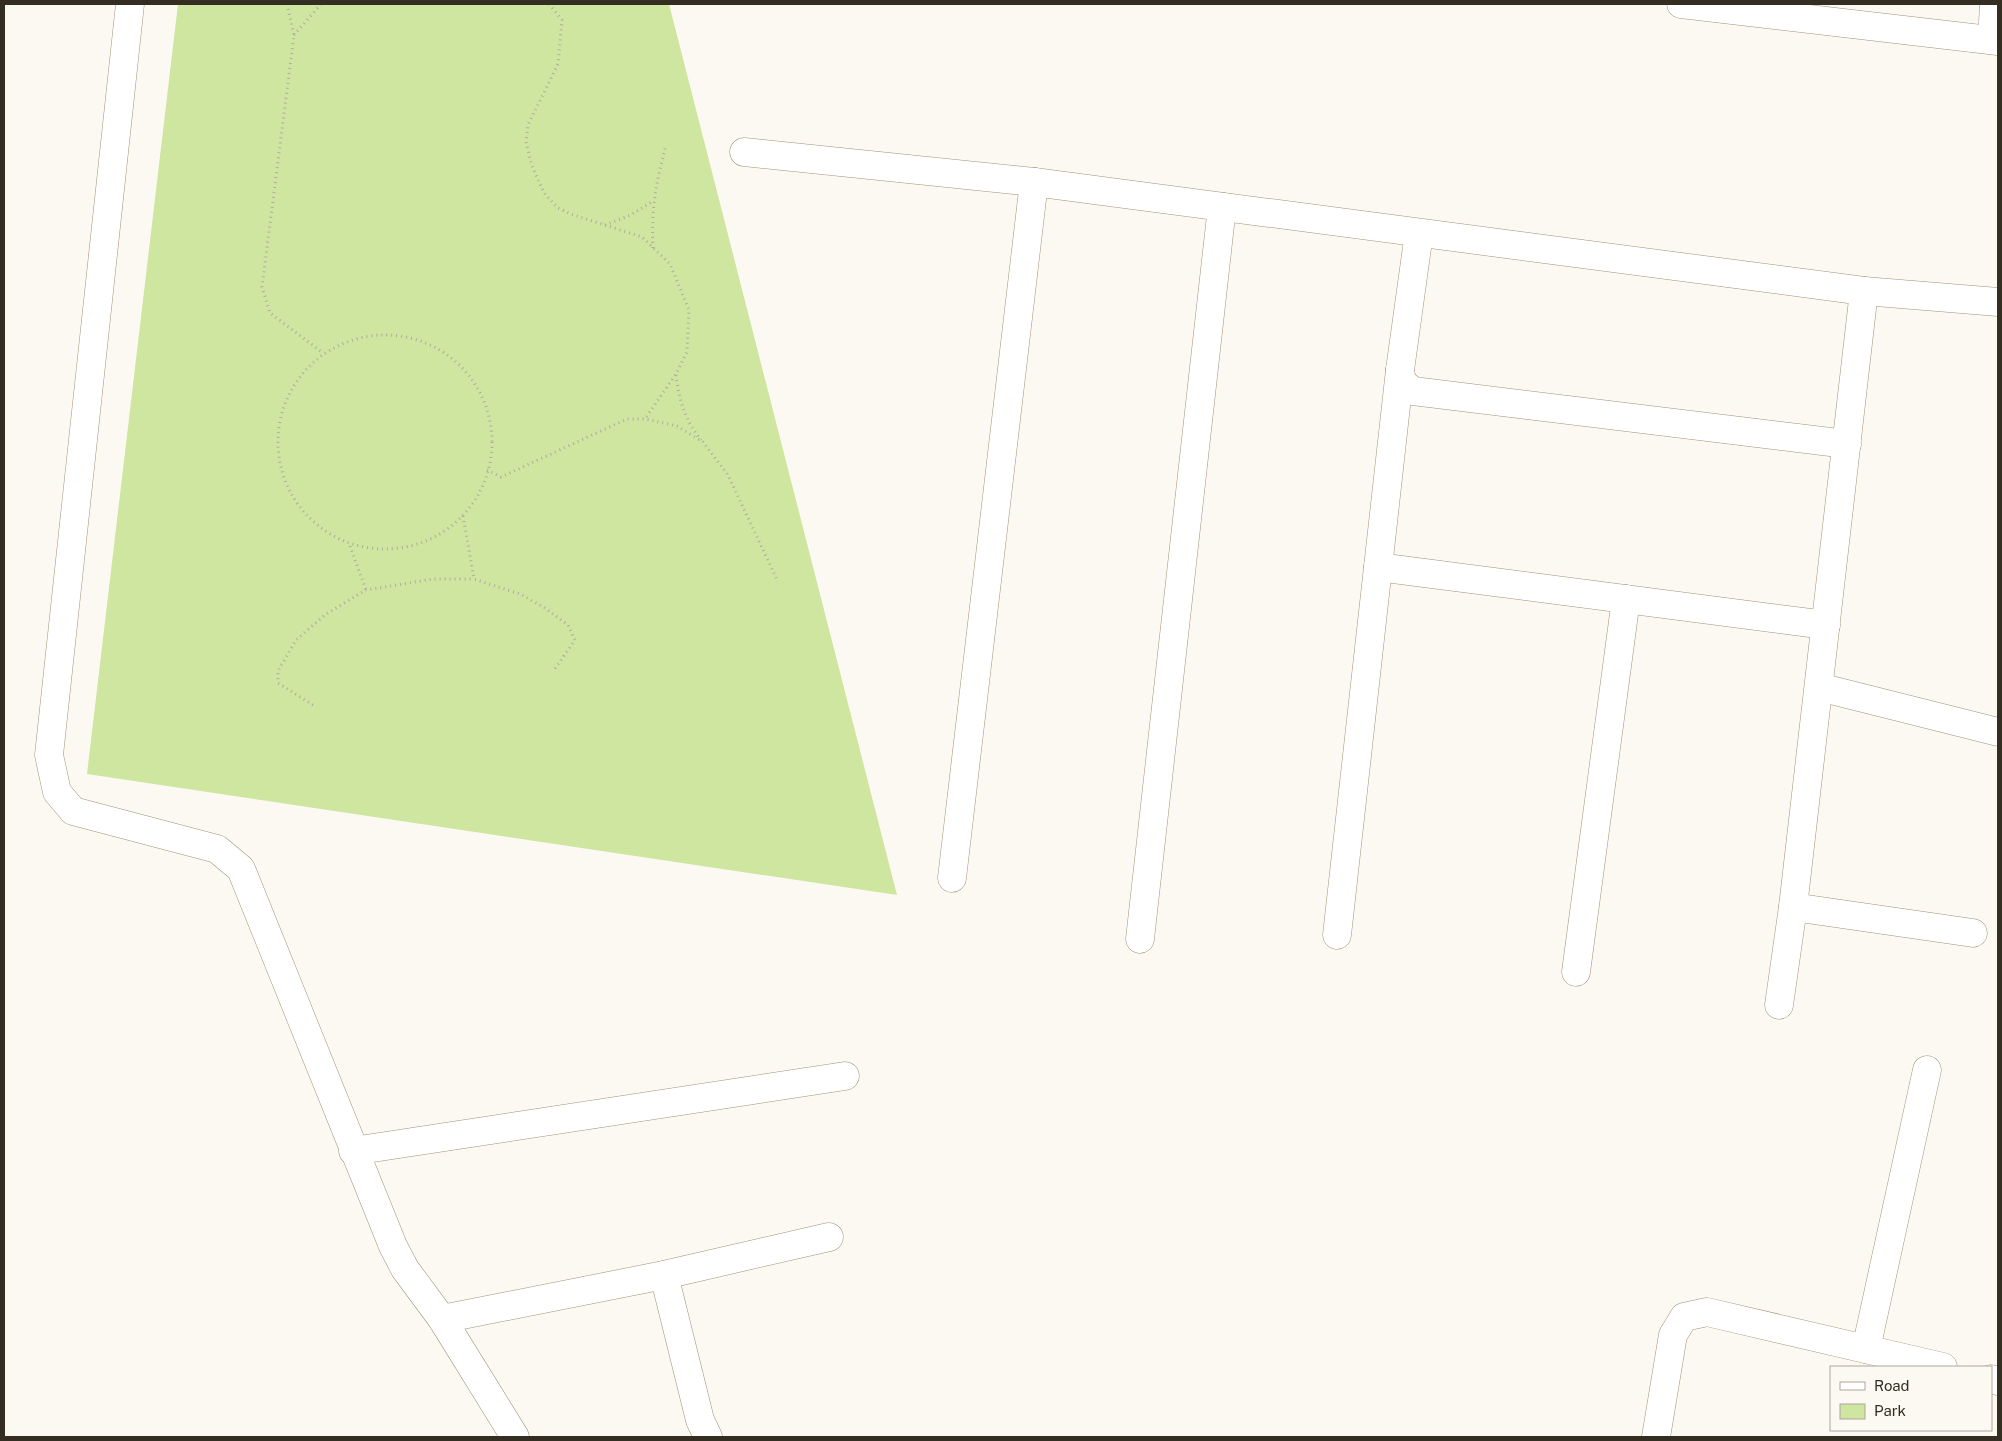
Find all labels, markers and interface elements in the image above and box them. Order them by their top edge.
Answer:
legend [1830,1366,1992,1431]
text: Road [1874,1377,1910,1394]
text: Park [1874,1402,1906,1419]

